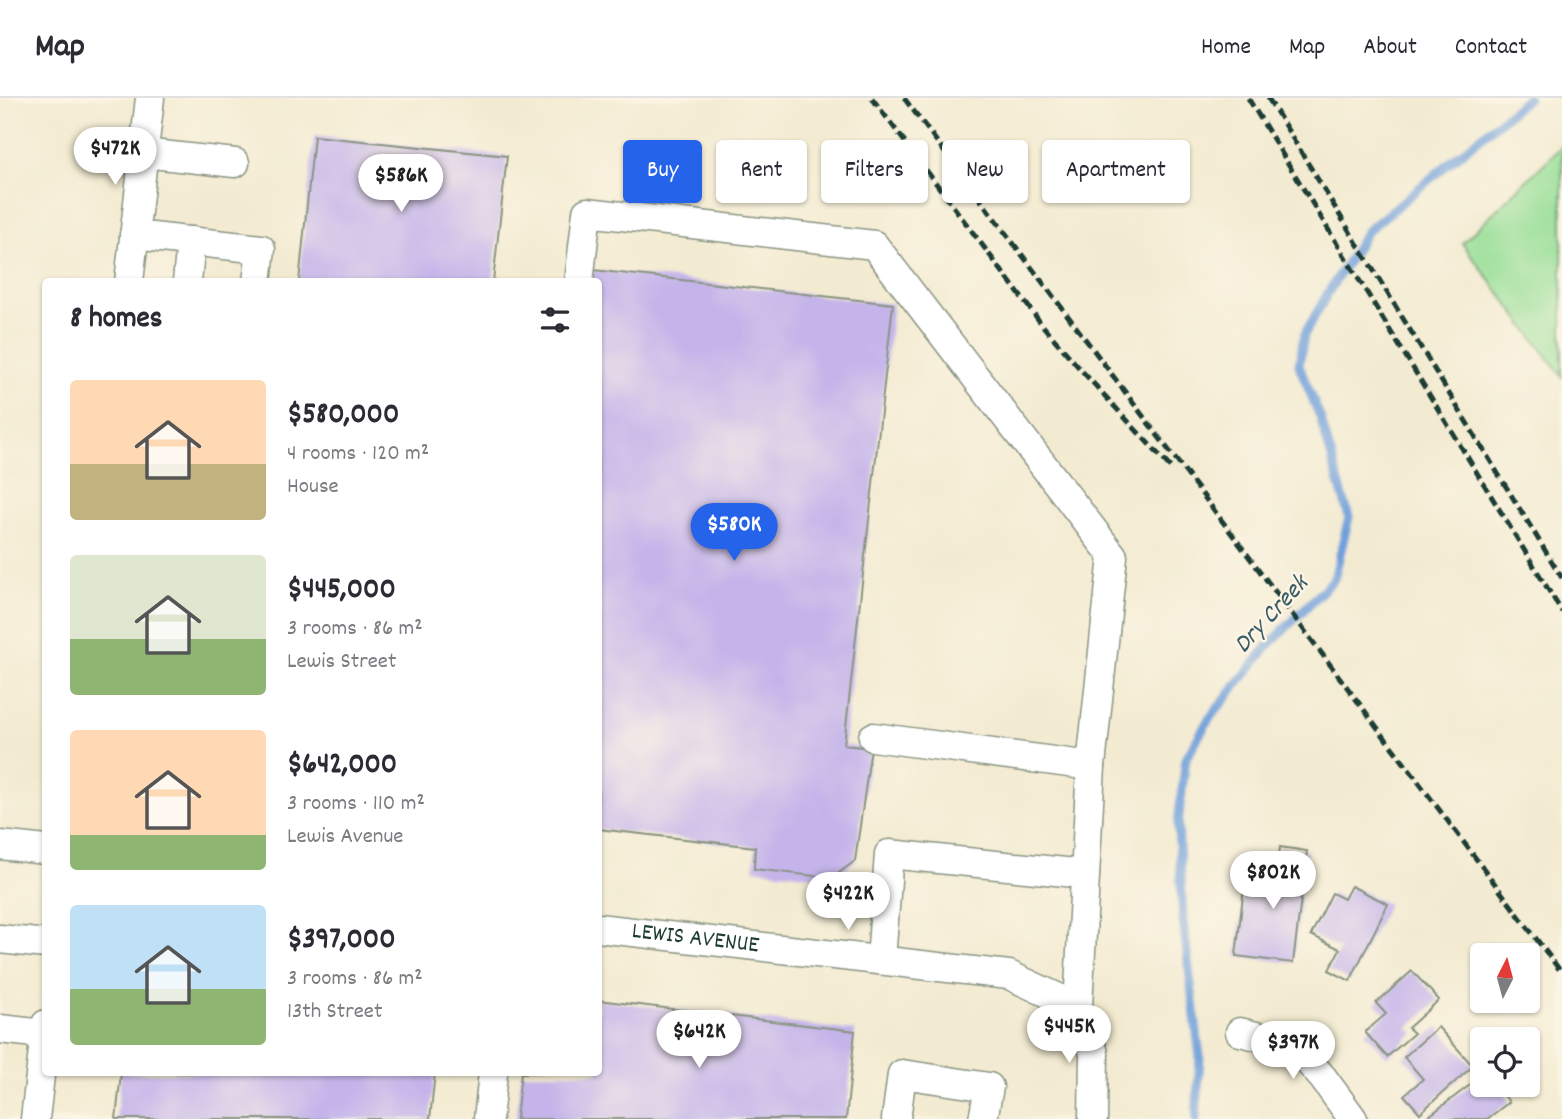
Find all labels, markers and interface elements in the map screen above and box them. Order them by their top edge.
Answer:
text: Map [35,25,85,72]
text: Home [1201,31,1251,65]
text: Map [1289,31,1325,65]
text: About [1363,31,1417,65]
text: Contact [1455,31,1527,65]
pin: $472K [66,127,164,187]
text: $472K [90,133,140,166]
chip: Buy [623,140,702,203]
chip: Rent [716,140,807,203]
chip: Filters [821,140,928,203]
chip: New [942,140,1028,203]
chip: Apartment [1042,140,1190,203]
pin: $586K [352,155,450,214]
text: $586K [374,160,428,193]
text: 8 homes [70,299,162,342]
icon: filters [536,301,574,339]
text: $580,000 [287,395,399,438]
icon: home [126,408,210,492]
text: 4 rooms · 120 m² [287,438,429,471]
text: House [287,471,339,504]
pin: $580K [685,504,783,563]
text: $580K [707,509,761,542]
water label: Dry Creek [1226,566,1320,663]
text: $445,000 [287,570,396,613]
icon: home [126,583,210,667]
text: 3 rooms · 86 m² [287,613,423,646]
text: Lewis Street [287,646,396,679]
text: $642,000 [287,745,397,788]
icon: home [126,758,210,842]
text: 3 rooms · 110 m² [287,788,425,821]
text: Lewis Avenue [287,821,403,854]
pin: $802K [1224,852,1322,911]
text: $802K [1246,857,1300,890]
pin: $422K [799,872,897,932]
text: $422K [822,878,874,911]
street label: LEWIS AVENUE [630,915,761,963]
text: $397,000 [287,920,396,963]
icon: home [126,933,210,1017]
north arrow [1470,943,1540,1013]
map controls [1470,943,1540,1097]
text: 3 rooms · 86 m² [287,963,423,996]
text: 13th Street [287,996,382,1029]
pin: $445K [1020,1006,1118,1065]
pin: $642K [650,1010,748,1070]
text: $445K [1043,1011,1095,1044]
text: $642K [672,1016,726,1049]
pin: $397K [1244,1021,1342,1081]
text: $397K [1267,1027,1319,1060]
button: locate [1470,1027,1540,1097]

